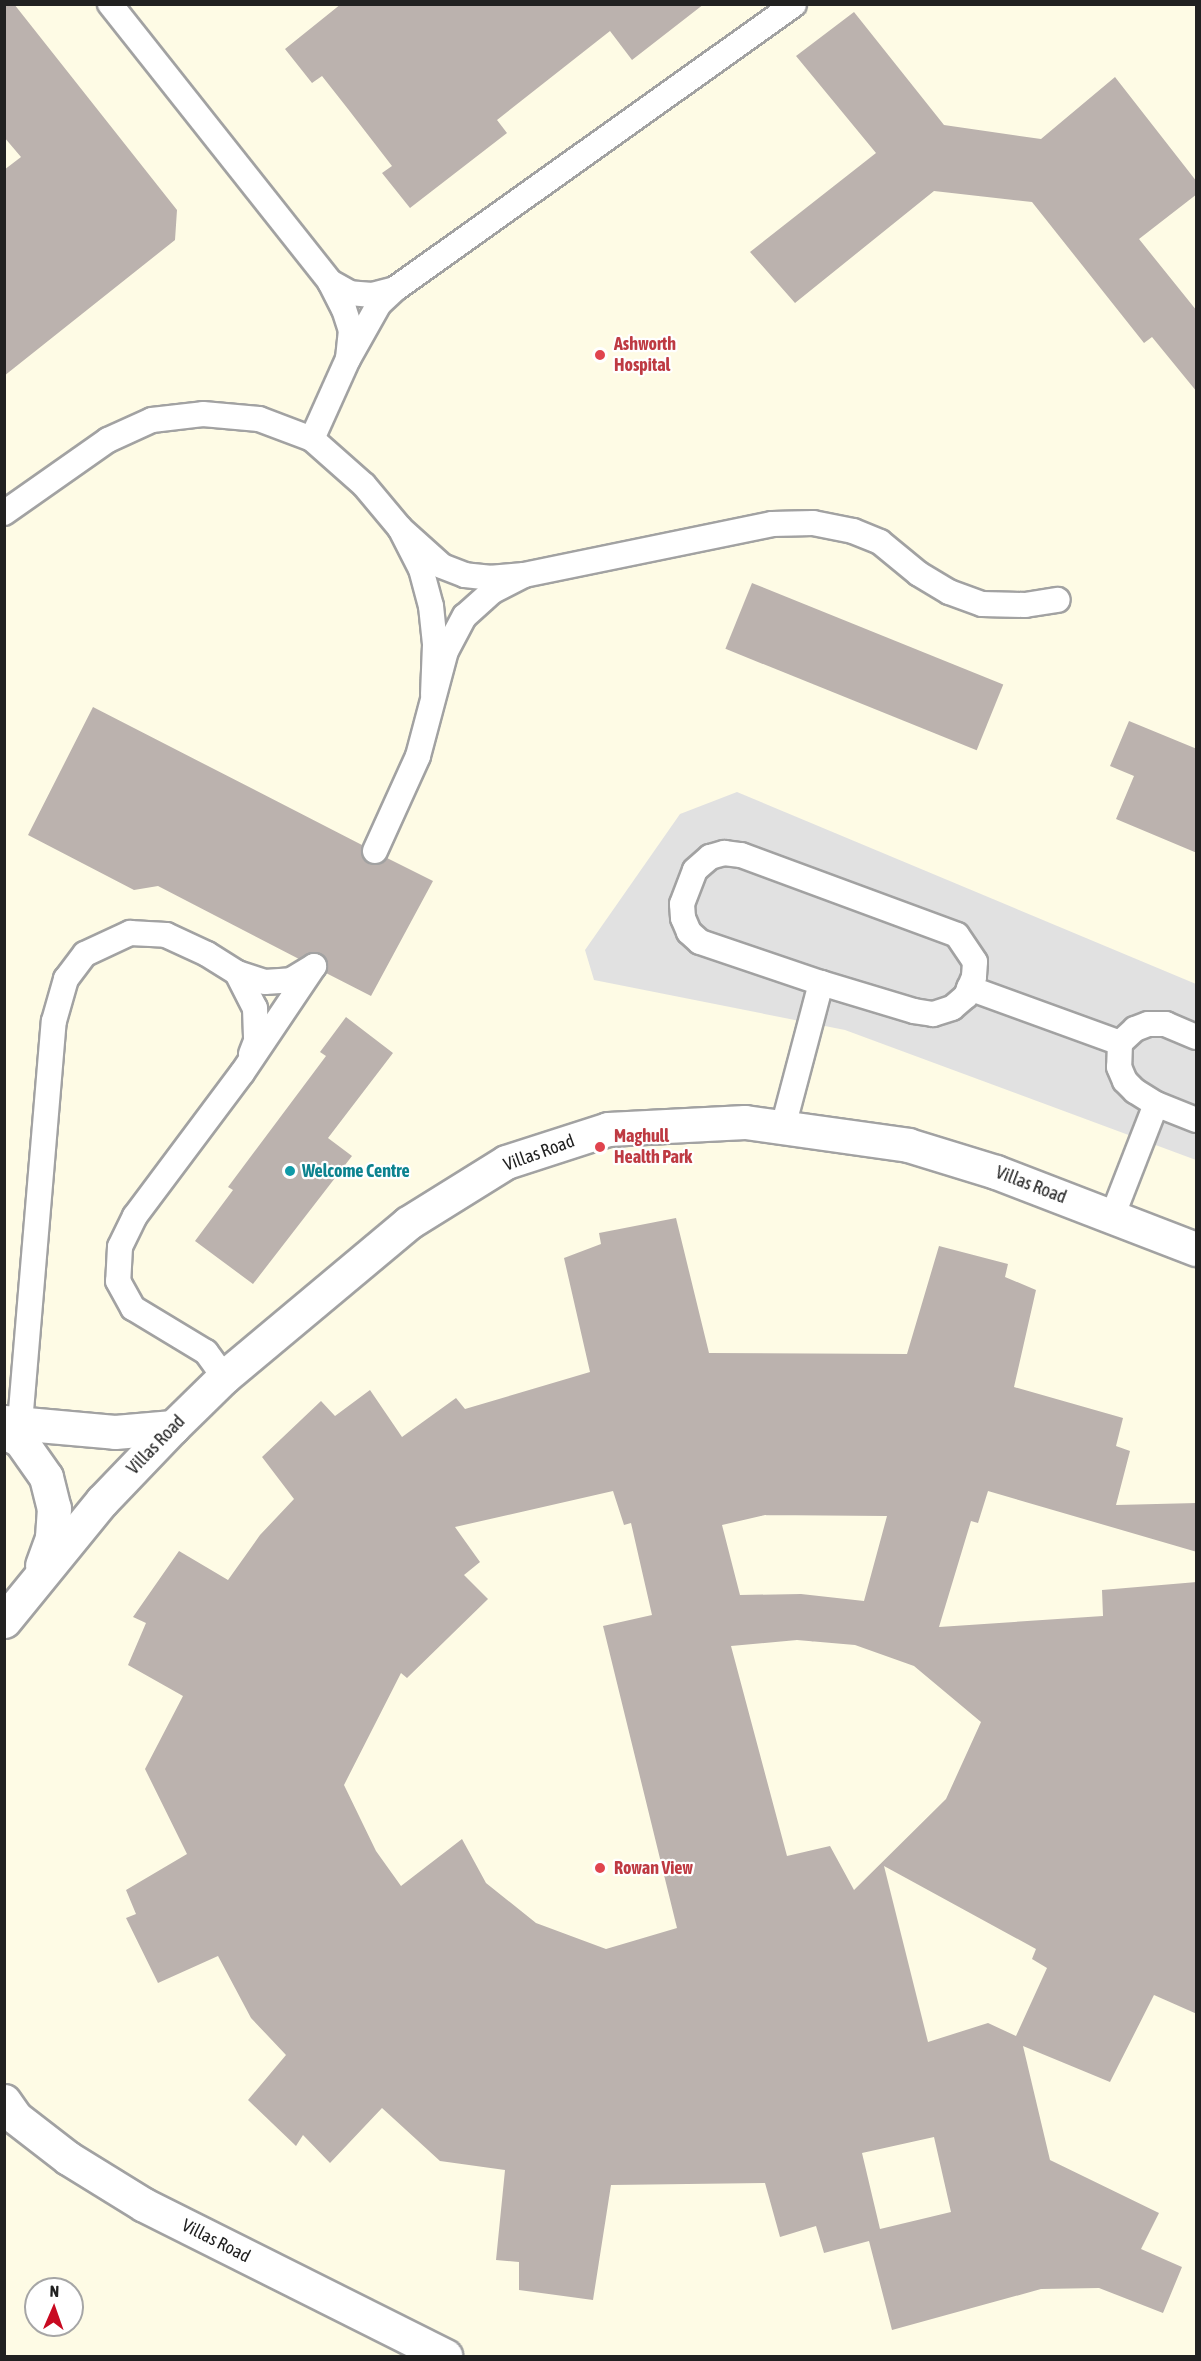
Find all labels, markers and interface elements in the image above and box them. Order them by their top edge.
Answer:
place label: Ashworth Hospital [614,334,676,376]
marker: Ashworth Hospital [591,346,609,364]
place label: Maghull Health Park [614,1126,692,1168]
street label: Villas Road [501,1130,577,1176]
marker: Maghull Health Park [591,1138,609,1156]
place label: Welcome Centre [302,1160,410,1182]
street label: Villas Road [993,1162,1069,1208]
marker: Welcome Centre [283,1164,297,1178]
street label: Villas Road [123,1411,189,1479]
place label: Rowan View [614,1857,693,1879]
marker: Rowan View [591,1859,609,1877]
street label: Villas Road [178,2215,254,2267]
north arrow [24,2277,84,2337]
text: N [50,2282,60,2300]

